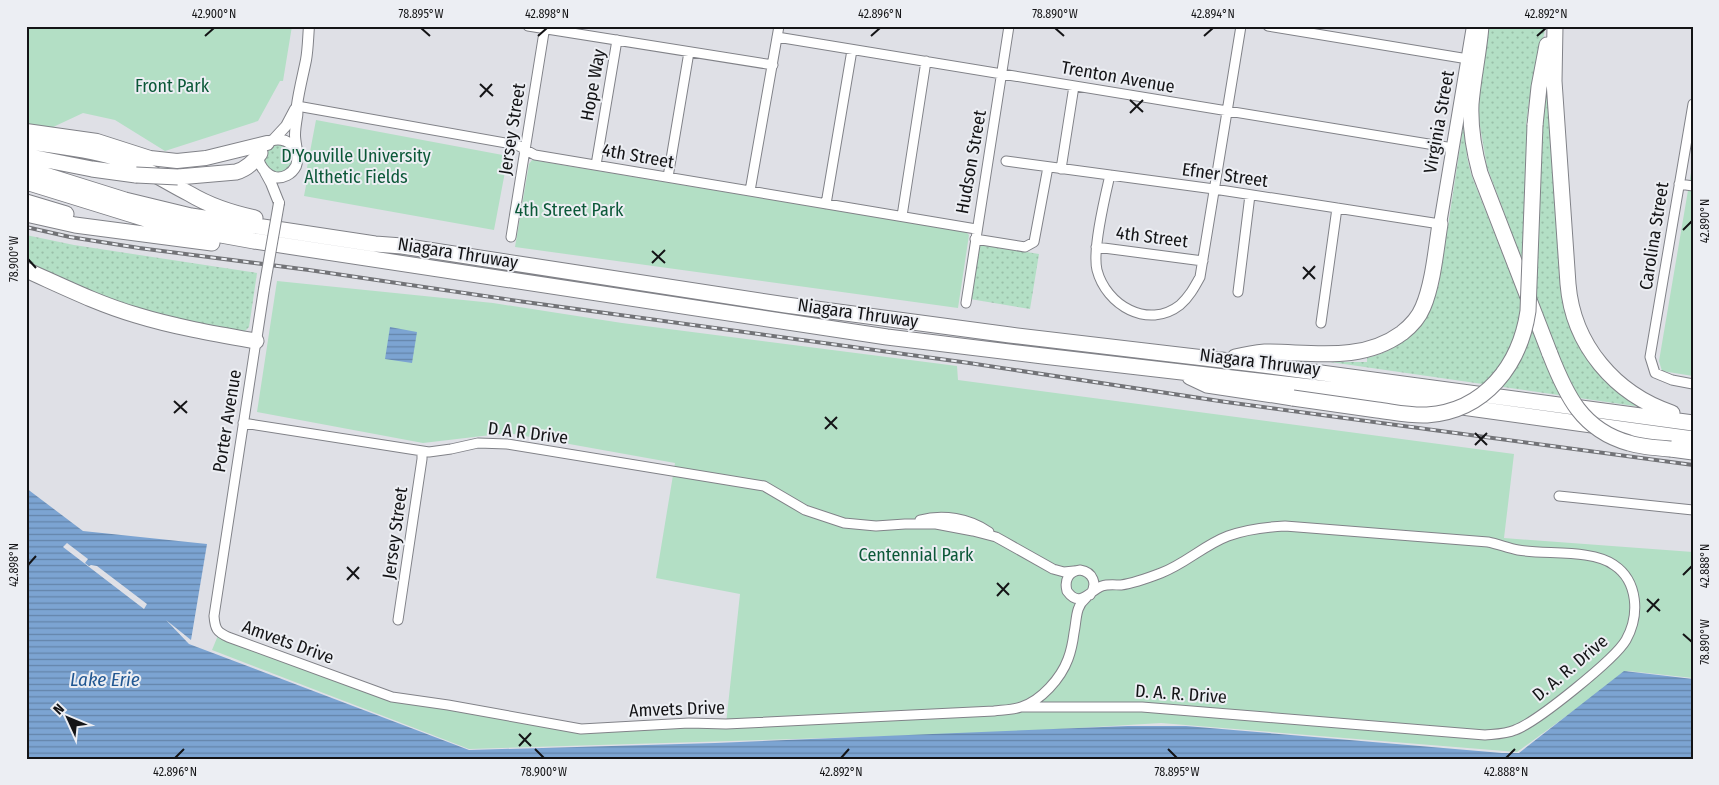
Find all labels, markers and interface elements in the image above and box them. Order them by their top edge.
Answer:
text: 42.900°N [192,7,236,21]
text: 78.895°W [399,7,443,21]
text: 42.898°N [525,7,569,21]
text: 42.896°N [858,7,902,21]
text: 78.890°W [1032,7,1078,21]
text: 42.894°N [1191,7,1235,21]
text: 42.892°N [1524,7,1568,21]
street label: Hope Way [576,47,610,123]
street label: Trenton Avenue [1060,56,1177,98]
street label: Virginia Street [1419,69,1459,175]
park label: Front Park [135,75,210,97]
street label: Jersey Street [494,81,530,177]
street label: Hudson Street [951,108,991,216]
street label: 4th Street [600,139,676,173]
park label: D'Youville University Althetic Fields [281,145,431,188]
street label: Efner Street [1181,158,1270,192]
street label: Carolina Street [1635,180,1673,292]
park label: 4th Street Park [515,199,624,221]
text: 42.890°N [1698,199,1712,243]
street label: 4th Street [1115,222,1189,252]
street label: Niagara Thruway [396,233,520,273]
text: 78.900°W [7,236,21,282]
street label: Niagara Thruway [796,294,920,332]
street label: Niagara Thruway [1198,344,1322,380]
street label: Porter Avenue [208,368,246,474]
street label: D A R Drive [487,417,569,449]
street label: Jersey Street [378,485,412,581]
text: 42.898°N [7,543,21,587]
park label: Centennial Park [859,544,974,566]
text: 42.888°N [1698,544,1712,588]
street label: Amvets Drive [239,615,337,669]
text: 78.890°W [1698,619,1712,665]
street label: D. A. R. Drive [1528,630,1612,706]
water label: Lake Erie [70,668,140,691]
street label: D. A. R. Drive [1134,680,1228,708]
north arrow [42,692,92,742]
street label: Amvets Drive [629,696,725,722]
text: N [50,700,68,718]
text: 42.896°N [153,765,197,779]
text: 78.900°W [521,765,567,779]
text: 42.892°N [819,765,863,779]
text: 78.895°W [1155,765,1199,779]
text: 42.888°N [1484,765,1528,779]

